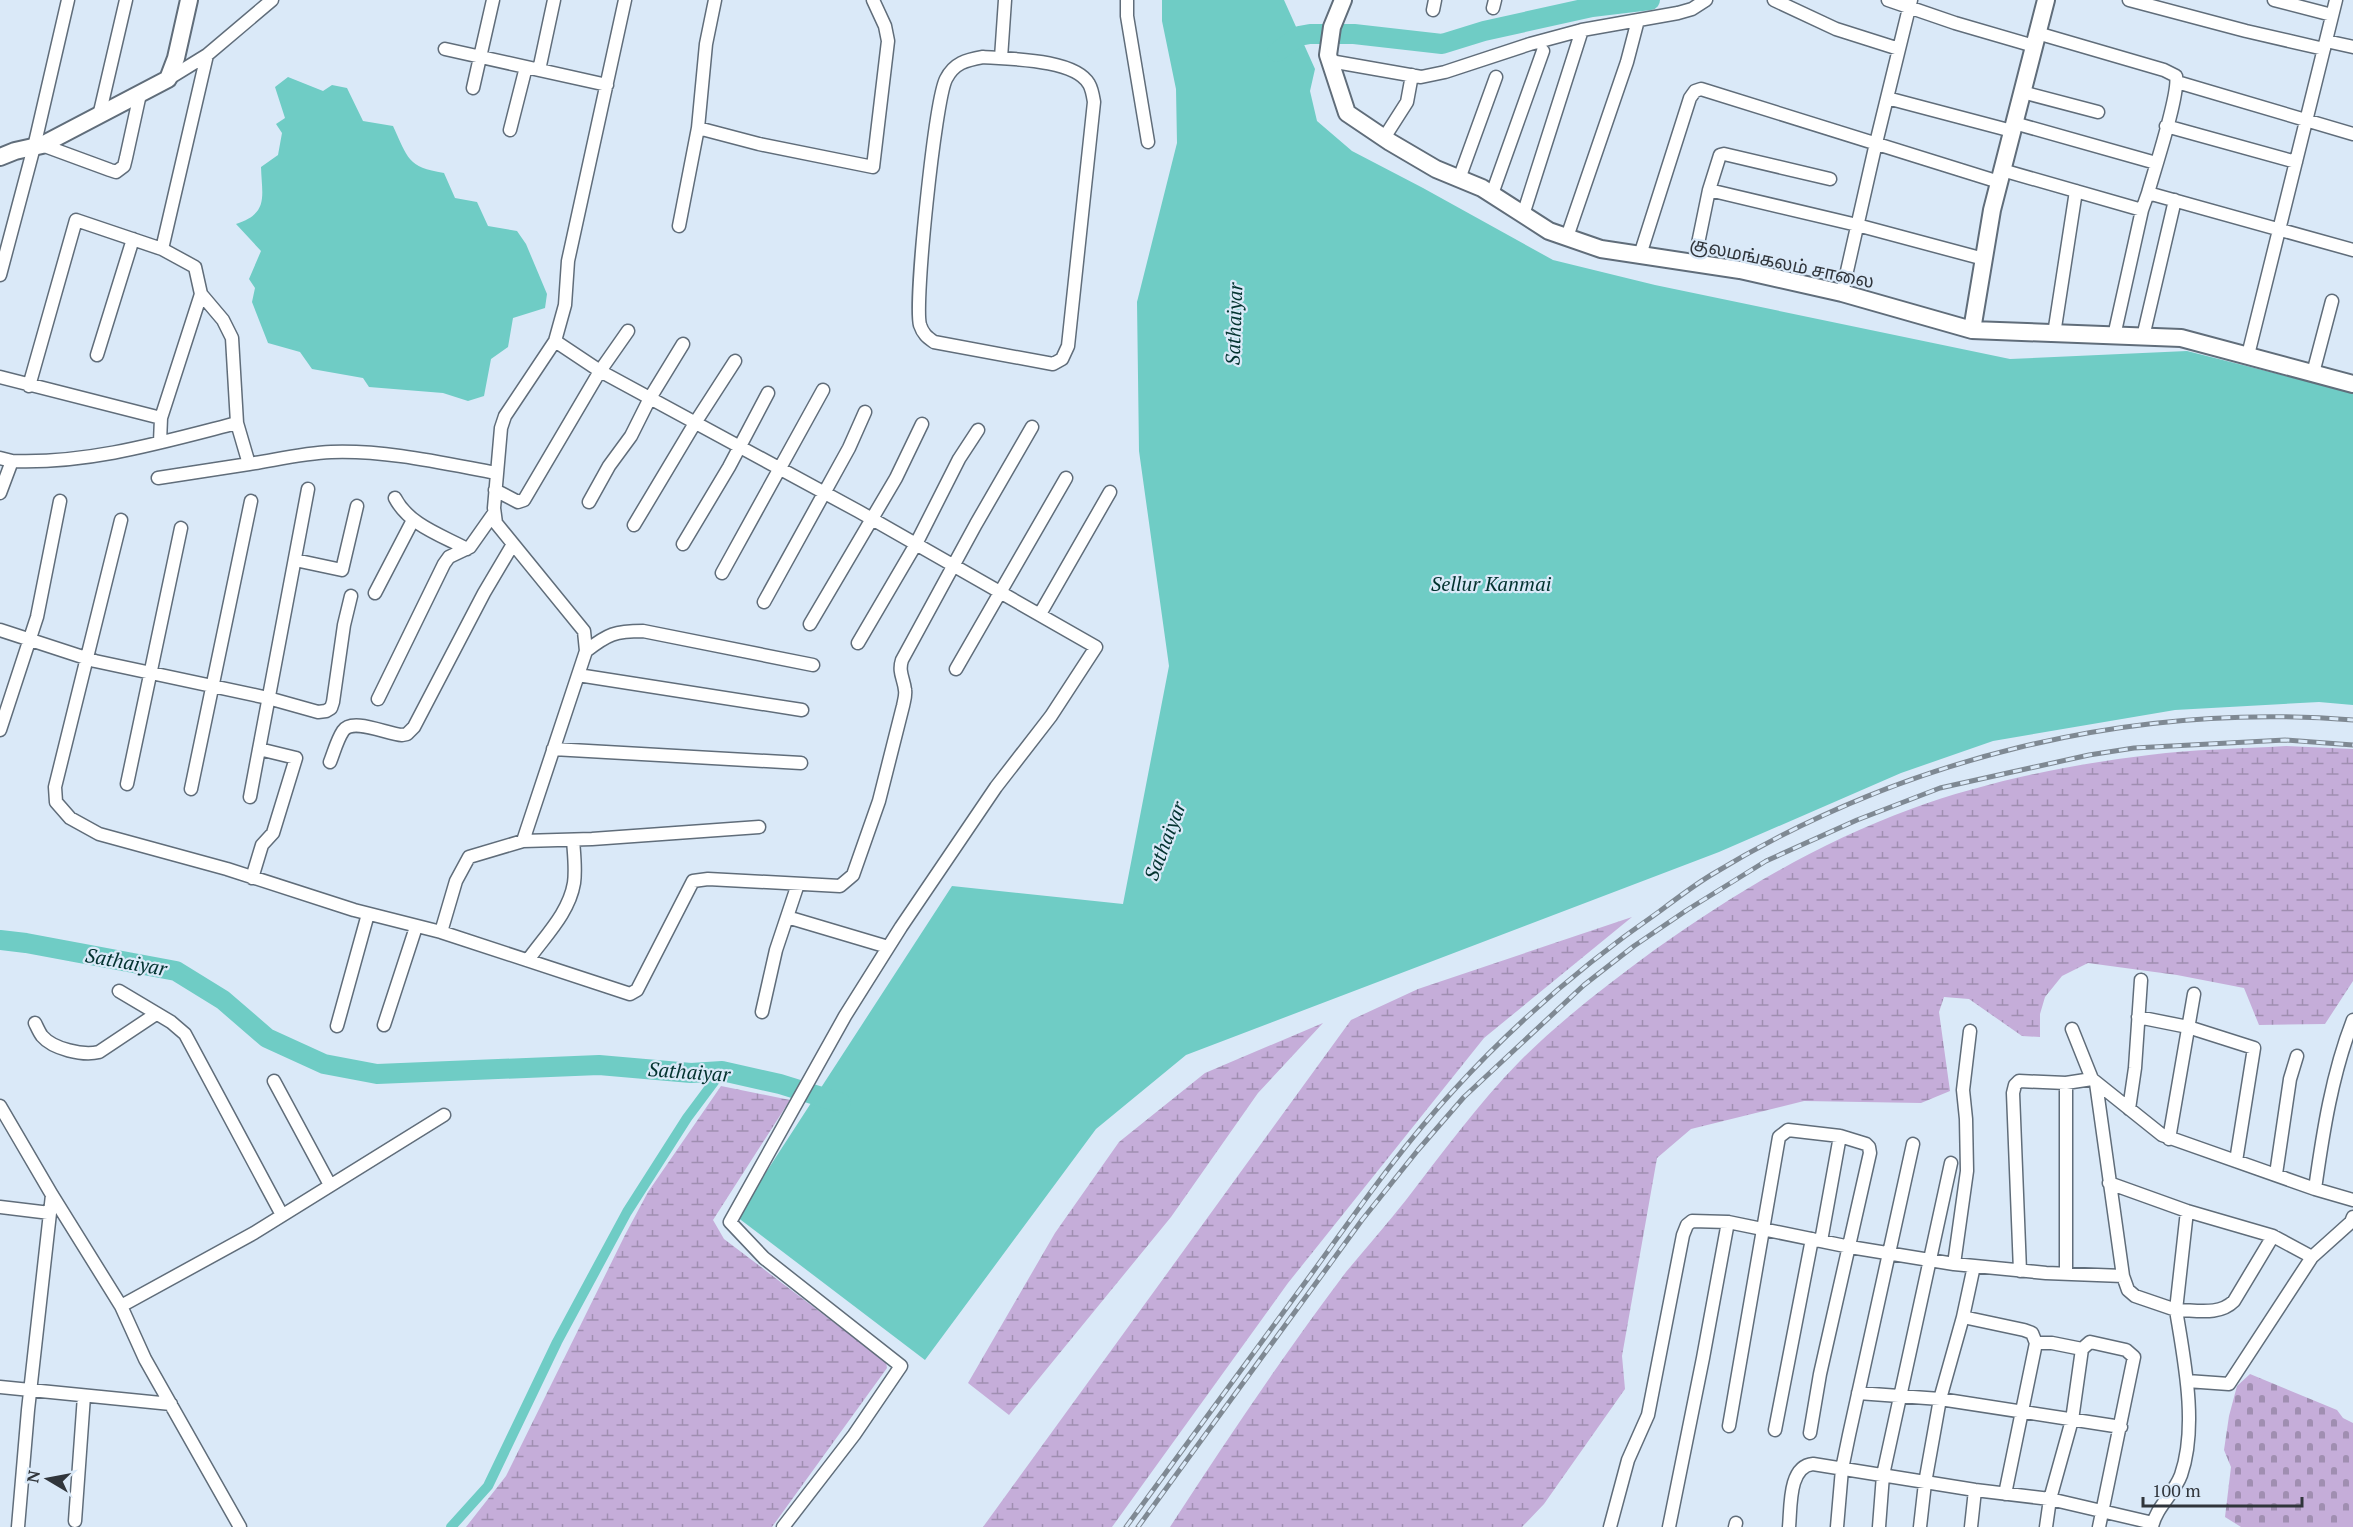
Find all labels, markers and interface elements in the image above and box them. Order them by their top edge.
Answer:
street label: குலமங்கலம் சாலை [1688,231,1876,294]
water label: Sathaiyar [1219,281,1248,366]
water label: Sellur Kanmai [1431,570,1552,597]
water label: Sathaiyar [1137,796,1192,884]
water label: Sathaiyar [83,941,170,982]
water label: Sathaiyar [647,1055,732,1088]
north arrow [18,1449,78,1509]
text: N [21,1469,45,1484]
scale bar [2143,1470,2302,1508]
text: 100 m [2152,1478,2201,1502]

